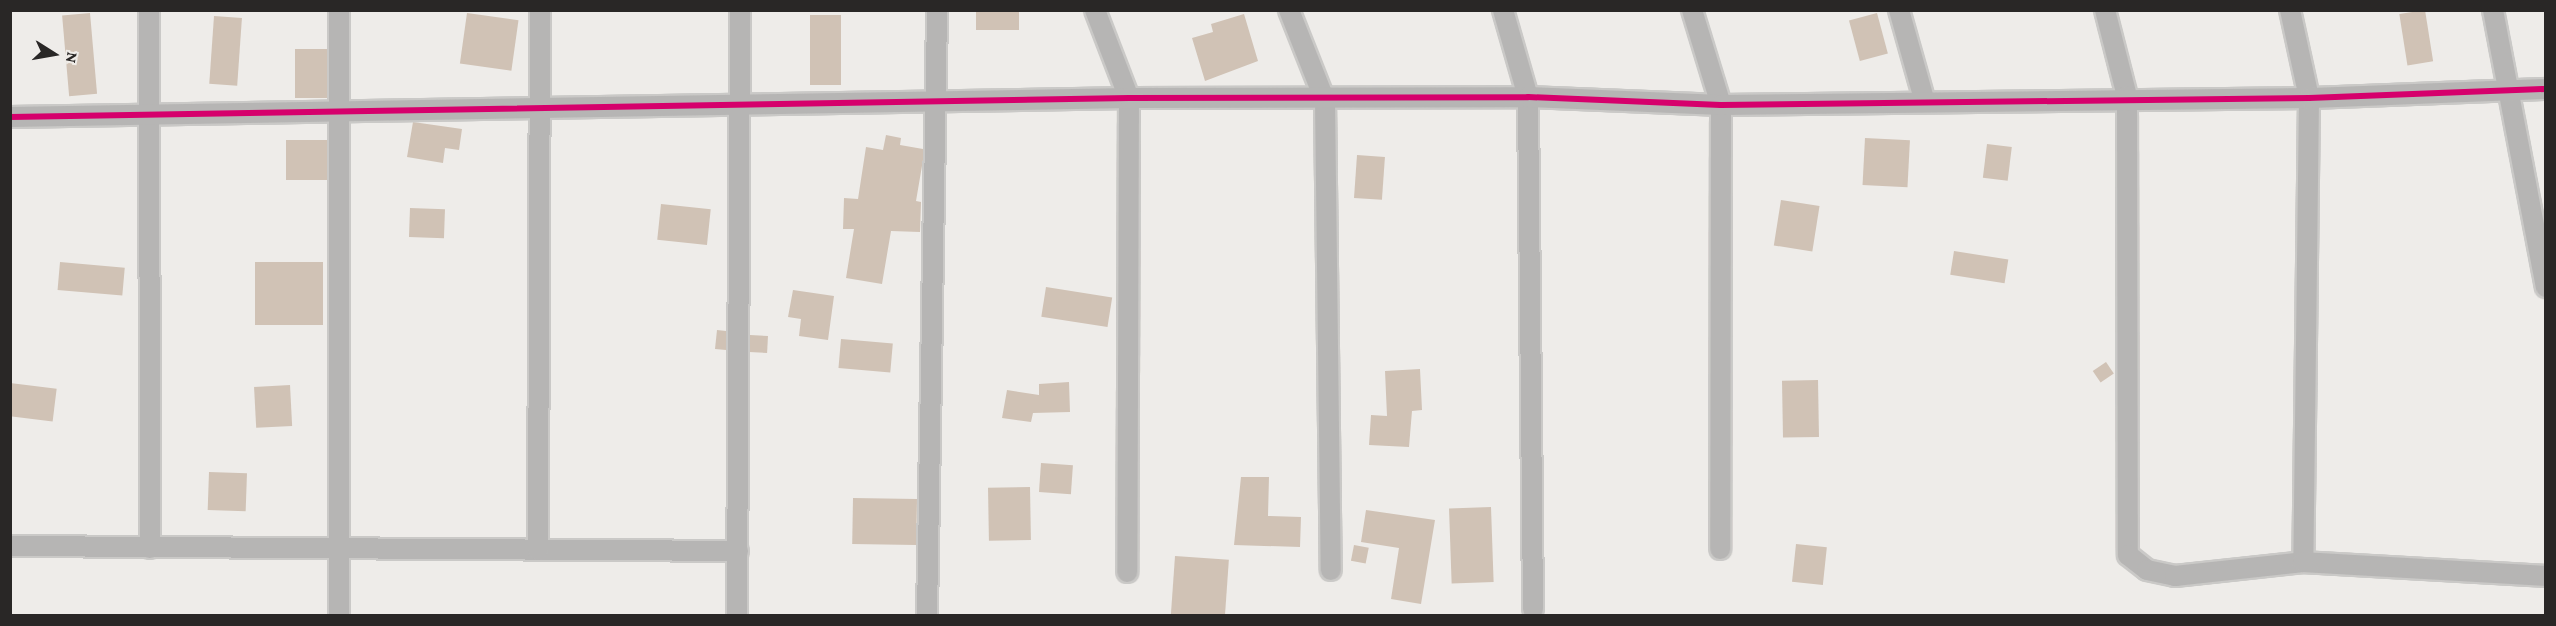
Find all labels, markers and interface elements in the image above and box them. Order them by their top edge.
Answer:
north arrow [24,24,84,84]
text: N [63,51,82,65]

